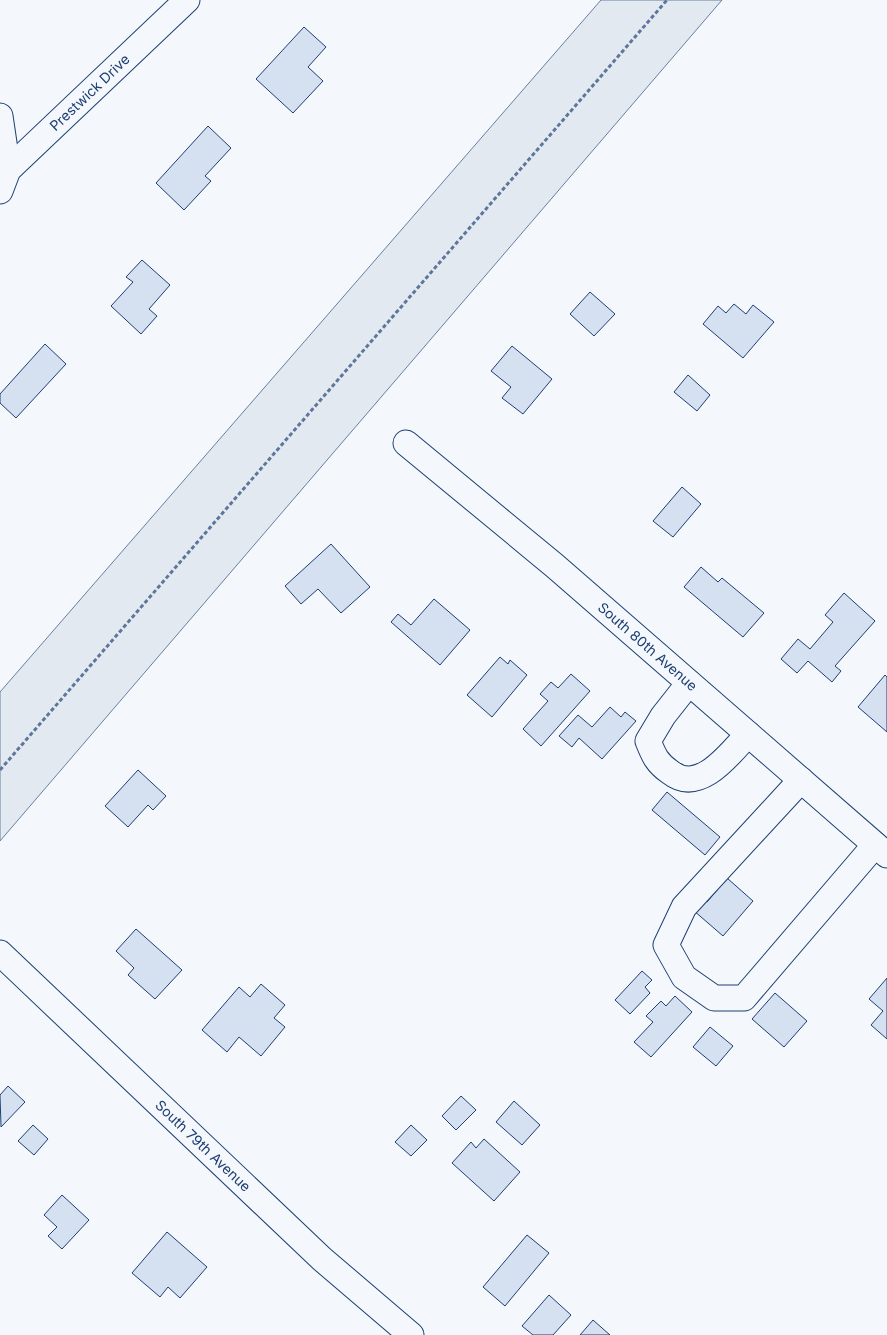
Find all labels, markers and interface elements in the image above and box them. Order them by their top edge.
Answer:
street label: Prestwick Drive [46,50,133,134]
street label: South 80th Avenue [595,598,701,694]
street label: South 79th Avenue [152,1096,255,1195]

